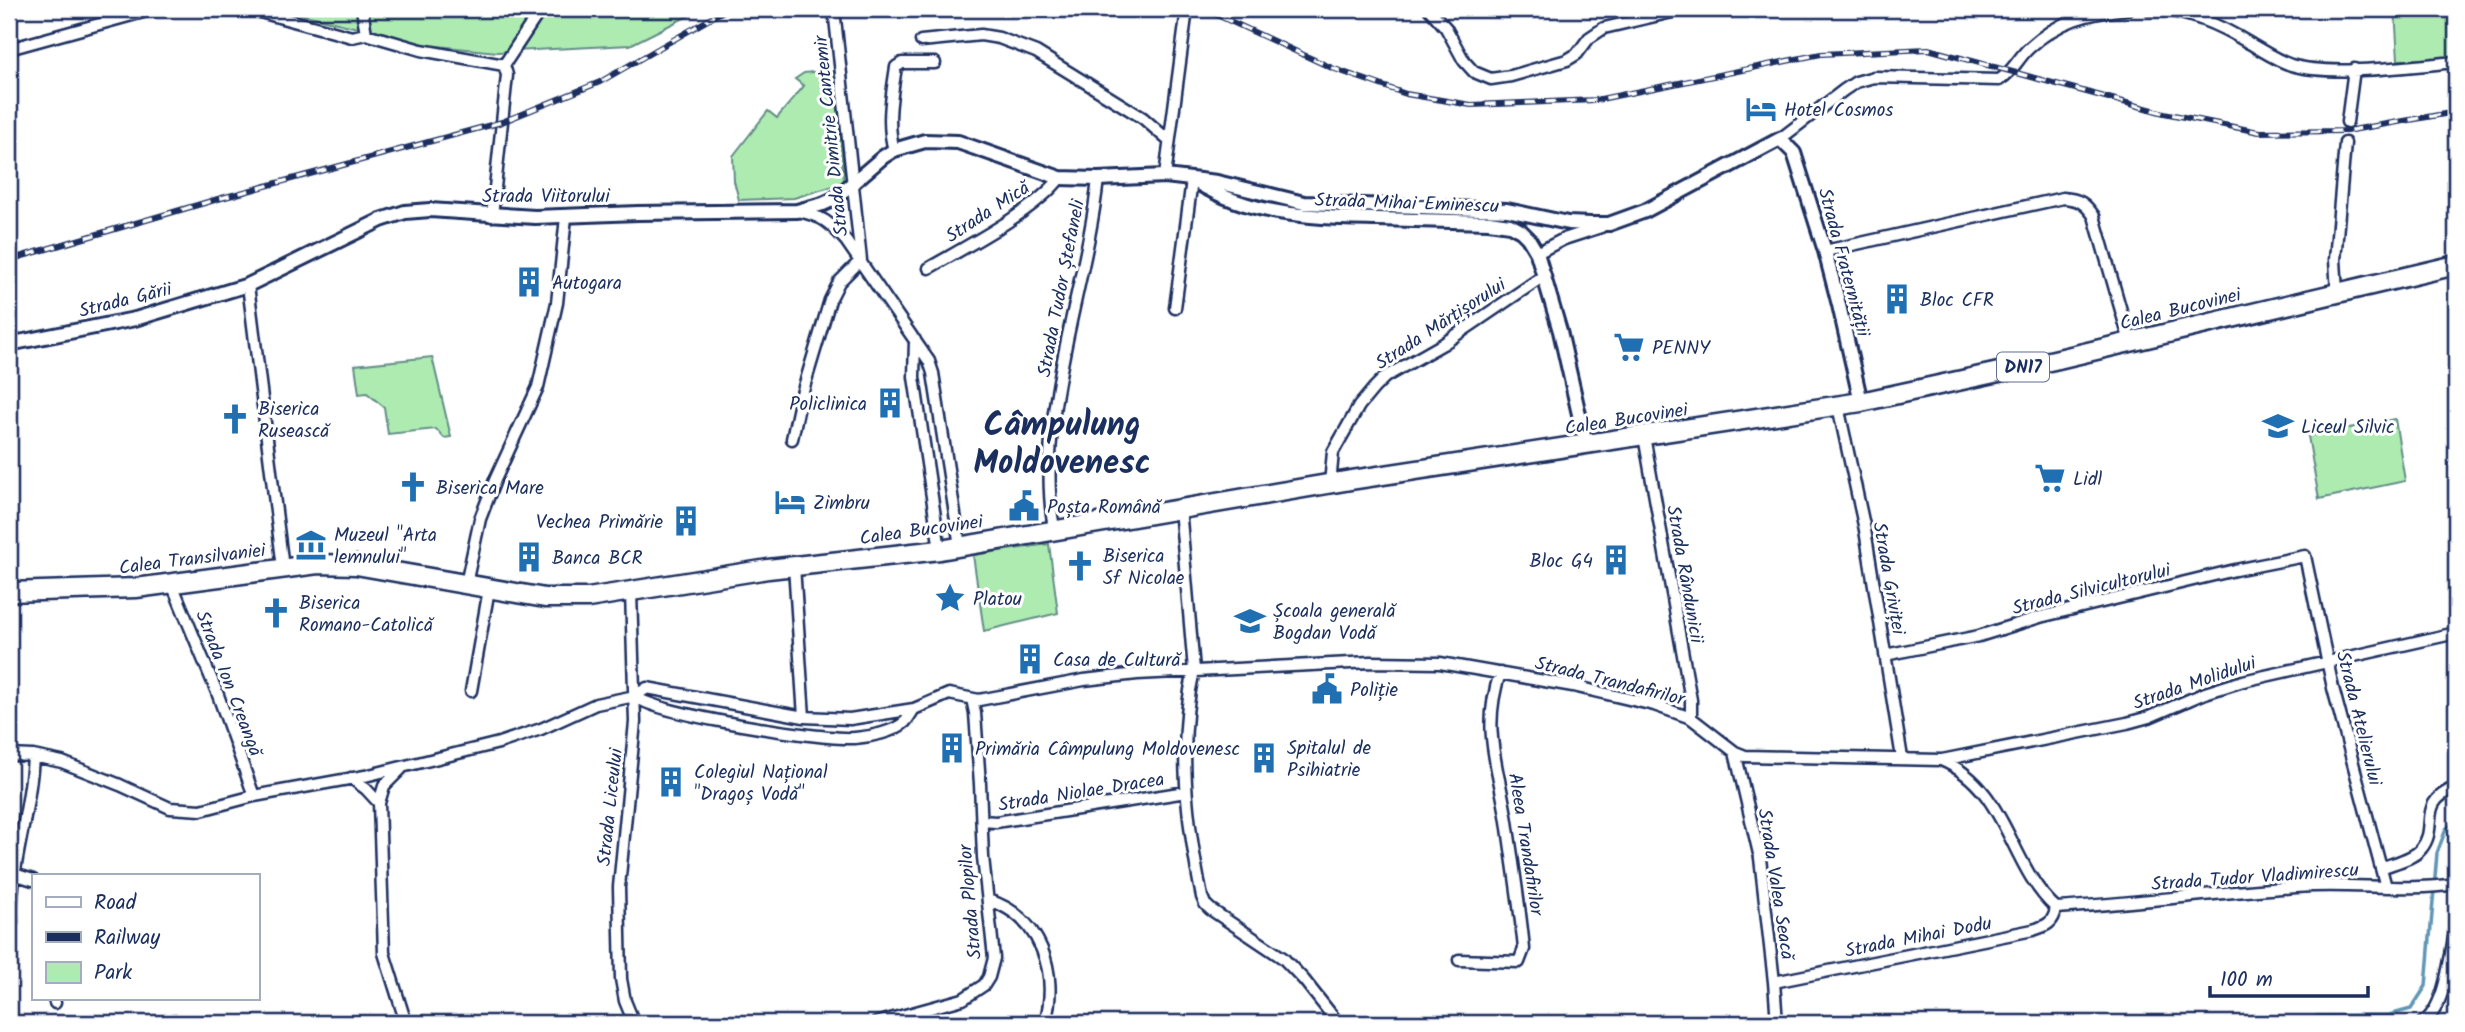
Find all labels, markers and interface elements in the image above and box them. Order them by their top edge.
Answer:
street label: Strada Dimitrie Cantemir [806,32,857,238]
hotel icon: Hotel Cosmos [1744,92,1778,126]
place label: Hotel Cosmos [1784,96,1893,126]
street label: Strada Mică [940,173,1038,251]
street label: Strada Viitorului [482,182,611,212]
street label: Strada Fraternității [1809,185,1878,342]
street label: Strada Mihai Eminescu [1314,186,1500,222]
street label: Strada Tudor Ștefaneli [1030,196,1094,380]
building icon: Autogara [512,265,546,299]
place label: Autogara [552,269,622,299]
street label: Strada Mărțișorului [1370,270,1514,378]
street label: Strada Gării [76,275,176,327]
street label: Calea Bucovinei [2117,280,2246,340]
building icon: Bloc CFR [1880,282,1914,316]
place label: Bloc CFR [1920,286,1994,316]
supermarket icon: PENNY [1612,330,1646,364]
place label: PENNY [1652,334,1711,364]
road number: DN17 [1997,352,2049,382]
building icon: Policlinica [873,386,907,420]
place label: Policlinica [789,390,867,420]
place label: Biserica Rusească [258,395,331,447]
street label: Calea Bucovinei [1563,395,1691,444]
district label: Câmpulung Moldovenesc [973,400,1151,491]
church icon: Biserica Rusească [218,402,252,436]
school or university icon: Liceul Silvic [2261,409,2295,443]
place label: Liceul Silvic [2301,413,2395,443]
supermarket icon: Lidl [2033,461,2067,495]
place label: Lidl [2073,465,2102,495]
church icon: Biserica Mare [396,470,430,504]
place label: Biserica Mare [436,474,544,504]
hotel icon: Zimbru [773,485,807,519]
place label: Zimbru [813,489,870,519]
public building icon: Poșta Română [1007,489,1041,523]
place label: Poșta Română [1047,493,1163,523]
street label: Strada Rândunicii [1657,503,1711,647]
building icon: Vechea Primărie [669,504,703,538]
street label: Calea Bucovinei [858,507,986,554]
place label: Vechea Primărie [536,508,663,538]
street label: Strada Griviței [1863,520,1913,638]
place label: Muzeul "Arta lemnului" [334,521,437,573]
museum icon: Muzeul "Arta lemnului" [294,528,328,562]
street label: Calea Transilvaniei [117,536,269,584]
building icon: Banca BCR [512,540,546,574]
place label: Biserica Sf Nicolae [1103,542,1185,594]
building icon: Bloc G4 [1599,543,1633,577]
place label: Banca BCR [552,544,643,574]
place label: Bloc G4 [1529,547,1593,577]
church icon: Biserica Sf Nicolae [1063,549,1097,583]
street label: Strada Silvicultorului [2009,555,2175,624]
place icon: Platou [933,581,967,615]
place label: Platou [973,585,1022,615]
place label: Biserica Romano-Catolică [299,589,435,641]
church icon: Biserica Romano-Catolică [259,596,293,630]
place label: Școala generală Bogdan Vodă [1273,597,1398,649]
school or university icon: Școala generală Bogdan Vodă [1233,604,1267,638]
street label: Strada Ion Creangă [187,606,270,763]
building icon: Casa de Cultură [1013,642,1047,676]
place label: Casa de Cultură [1053,646,1183,676]
street label: Strada Molidului [2129,648,2262,719]
street label: Strada Atelierului [2327,648,2390,790]
street label: Strada Trandafirilor [1532,649,1689,715]
public building icon: Poliție [1310,672,1344,706]
place label: Poliție [1350,676,1399,706]
building icon: Primăria Câmpulung Moldovenesc [935,731,969,765]
place label: Spitalul de Psihiatrie [1287,734,1372,786]
place label: Primăria Câmpulung Moldovenesc [975,735,1240,765]
building icon: Spitalul de Psihiatrie [1247,741,1281,775]
street label: Strada Liceului [590,745,632,867]
place label: Colegiul Național "Dragoș Vodă" [694,758,828,810]
building icon: Colegiul Național "Dragoș Vodă" [654,765,688,799]
street label: Strada Niolae Dracea [996,765,1167,821]
street label: Aleea Trandafirilor [1499,771,1551,920]
street label: Strada Valea Seacă [1748,807,1802,964]
street label: Strada Plopilor [951,841,991,961]
street label: Strada Tudor Vladimirescu [2150,856,2360,900]
legend [32,874,259,1000]
text: Road [94,887,137,920]
street label: Strada Mihai Dodu [1842,909,1994,967]
text: Railway [94,922,160,955]
scale bar [2210,955,2367,999]
text: Park [94,957,132,990]
text: 100 m [2220,964,2273,997]

